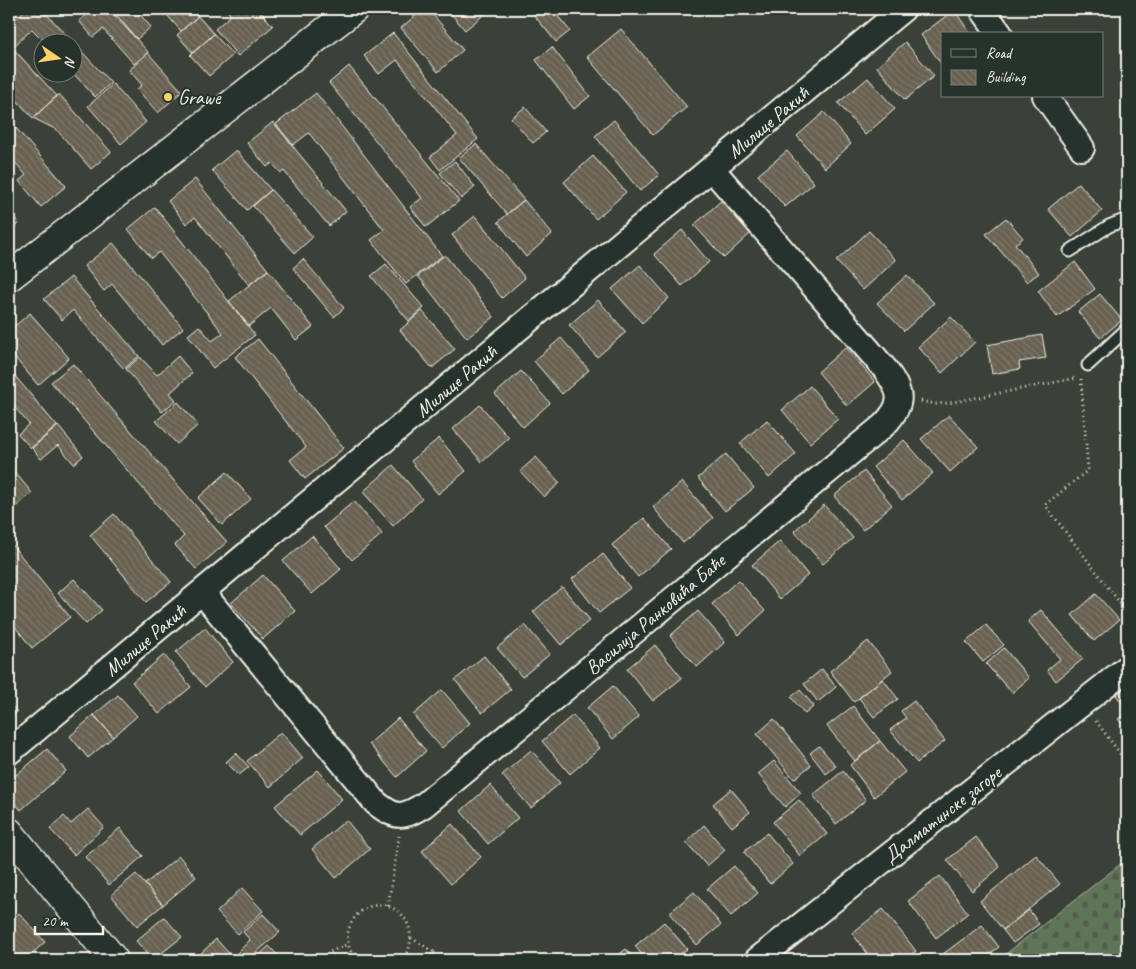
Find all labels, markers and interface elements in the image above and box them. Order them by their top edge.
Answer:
north arrow [32,32,82,82]
legend [941,32,1104,98]
text: Road [986,44,1013,63]
text: N [60,55,79,69]
text: Building [986,68,1026,87]
street label: Милице Ракић [722,80,815,164]
place label: Grawe [178,85,222,110]
marker: Grawe [162,91,174,103]
street label: Милице Ракић [410,339,503,423]
street label: Василија Ранковића Баће [580,548,732,680]
street label: Милице Ракић [99,598,192,682]
street label: Далматинске загоре [878,760,1008,869]
scale bar [35,904,102,936]
text: 20 m [42,912,69,931]

